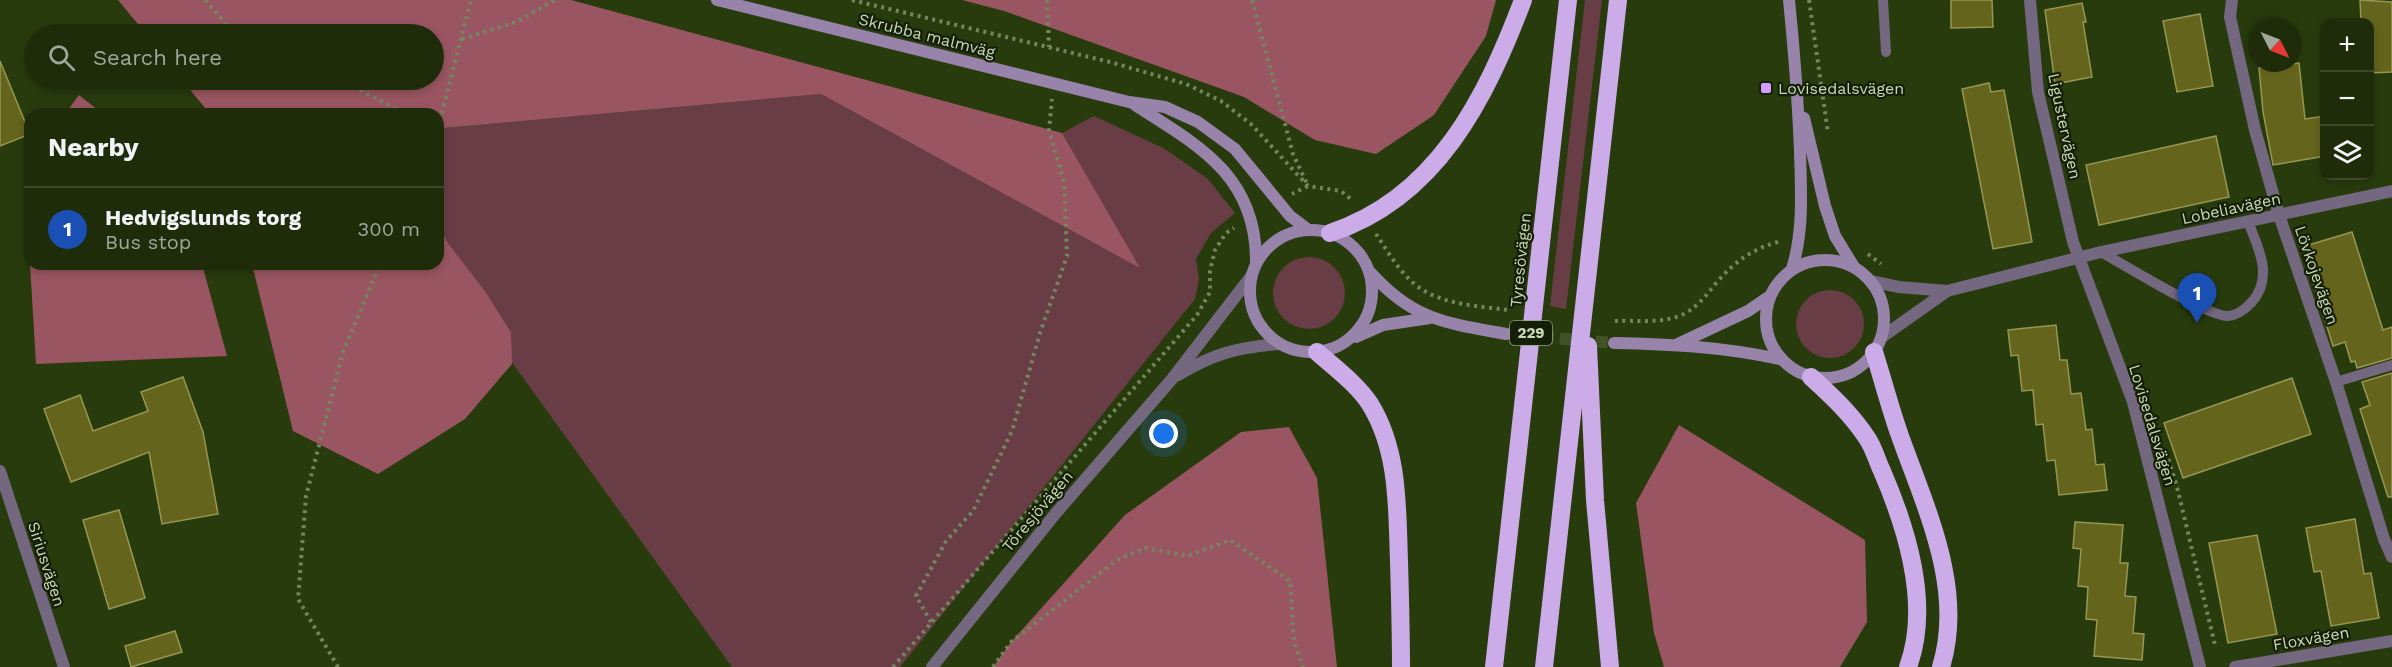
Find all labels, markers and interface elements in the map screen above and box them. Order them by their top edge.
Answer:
street label: Skrubba malmväg [857,9,998,62]
north arrow [2248,18,2302,72]
map controls [2320,18,2374,180]
button: + [2320,18,2374,72]
search box [24,24,444,90]
icon: search [45,41,78,74]
text: Search here [93,45,222,70]
street label: Ligustervägen [2044,71,2085,181]
button: − [2320,72,2374,126]
place label: Lovisedalsvägen [1778,79,1904,98]
marker: Lovisedalsvägen [1759,81,1773,95]
button: layers [2320,126,2374,180]
text: Nearby [48,132,139,162]
street label: Lobeliavägen [2180,189,2282,228]
text: Hedvigslunds torg [105,205,301,230]
street label: Tyresövägen [1506,212,1535,308]
text: 1 [63,217,72,241]
text: 300 m [358,217,420,241]
street label: Lövkojevägen [2291,223,2342,327]
text: Bus stop [105,230,191,254]
pin: 1 [2178,274,2216,323]
road number: 229 [1510,321,1552,345]
street label: Lovisedalsvägen [2125,362,2180,488]
your location [1149,419,1178,448]
street label: Töresjövägen [998,467,1077,556]
street label: Siriusvägen [24,519,69,609]
street label: Floxvägen [2271,622,2351,655]

